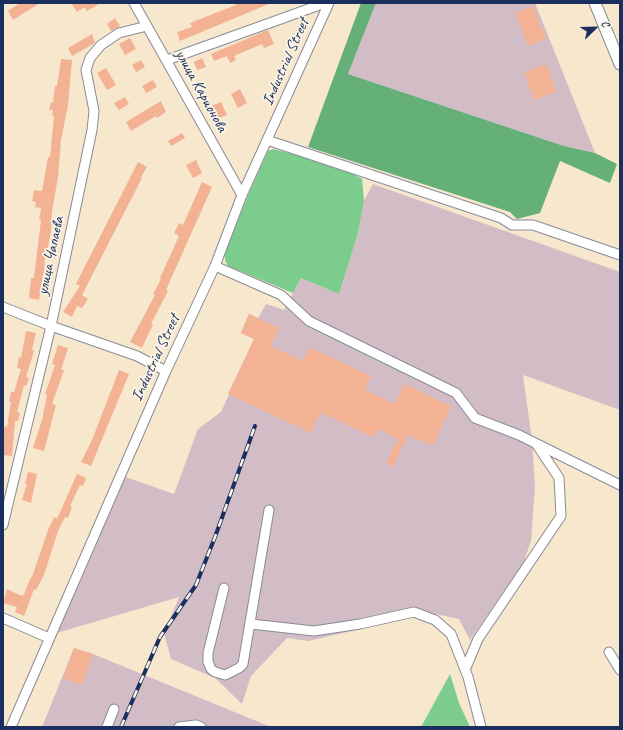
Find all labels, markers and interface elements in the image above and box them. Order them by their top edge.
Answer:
north arrow [575,8,615,48]
street label: Industrial Street [258,16,314,108]
text: С [599,18,614,29]
street label: улица Карионова [171,47,231,135]
street label: улица Чапаева [33,215,69,297]
street label: Industrial Street [128,312,184,404]

